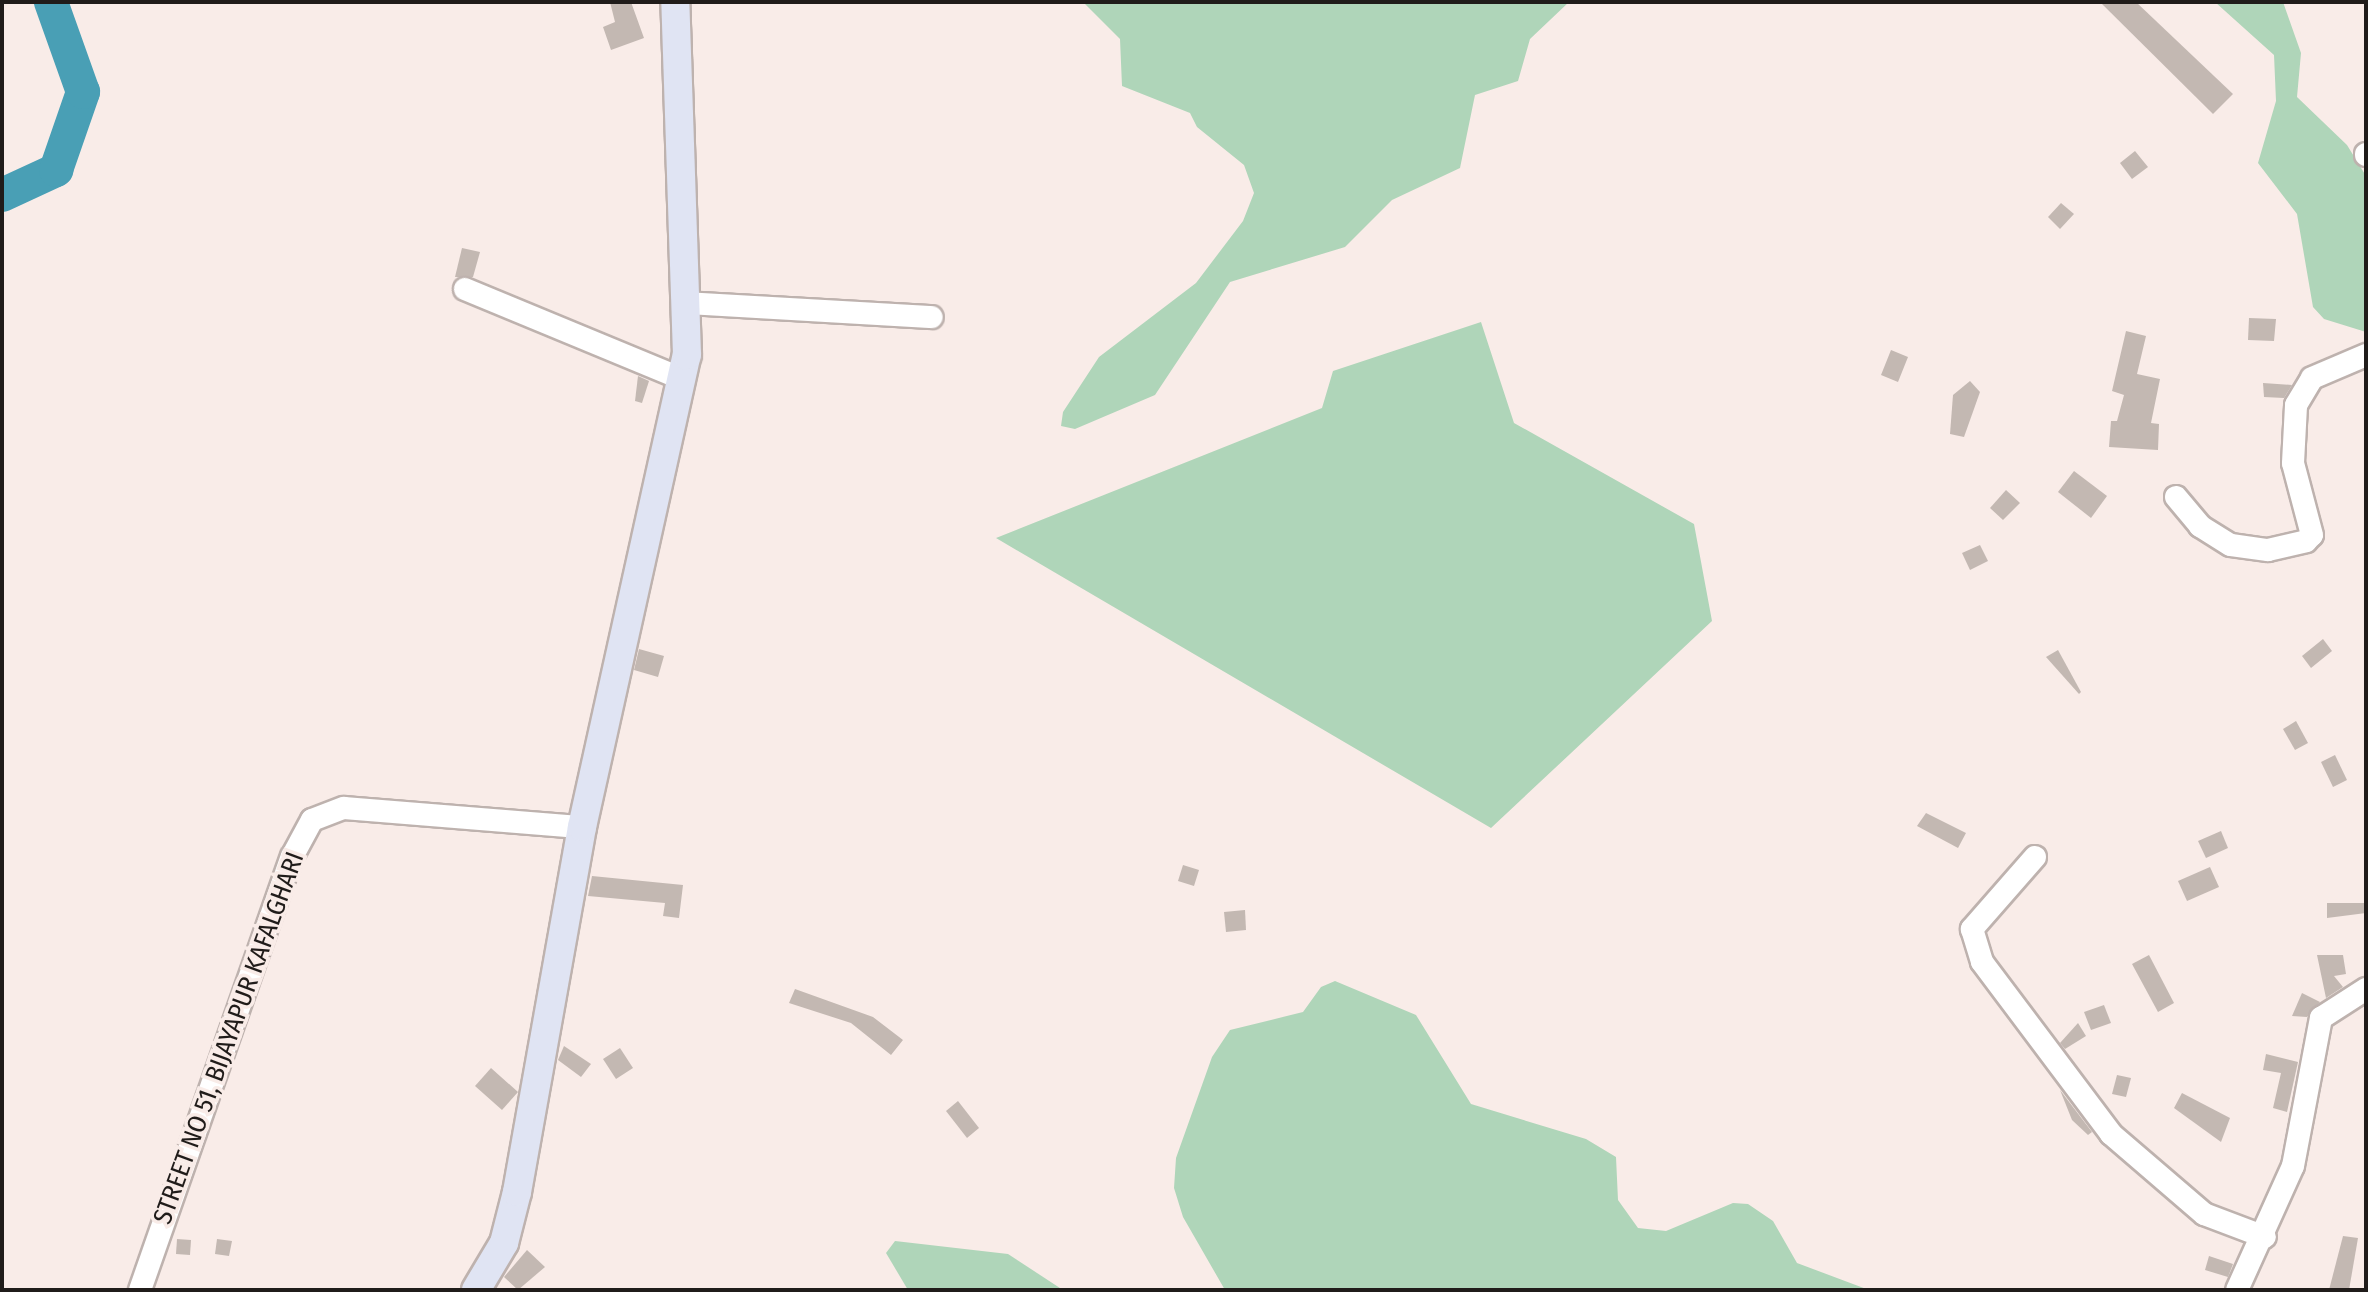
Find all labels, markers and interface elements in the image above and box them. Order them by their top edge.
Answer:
street label: STREET NO 51, BIJAYAPUR KAFALGHARI [147,848,311,1228]

